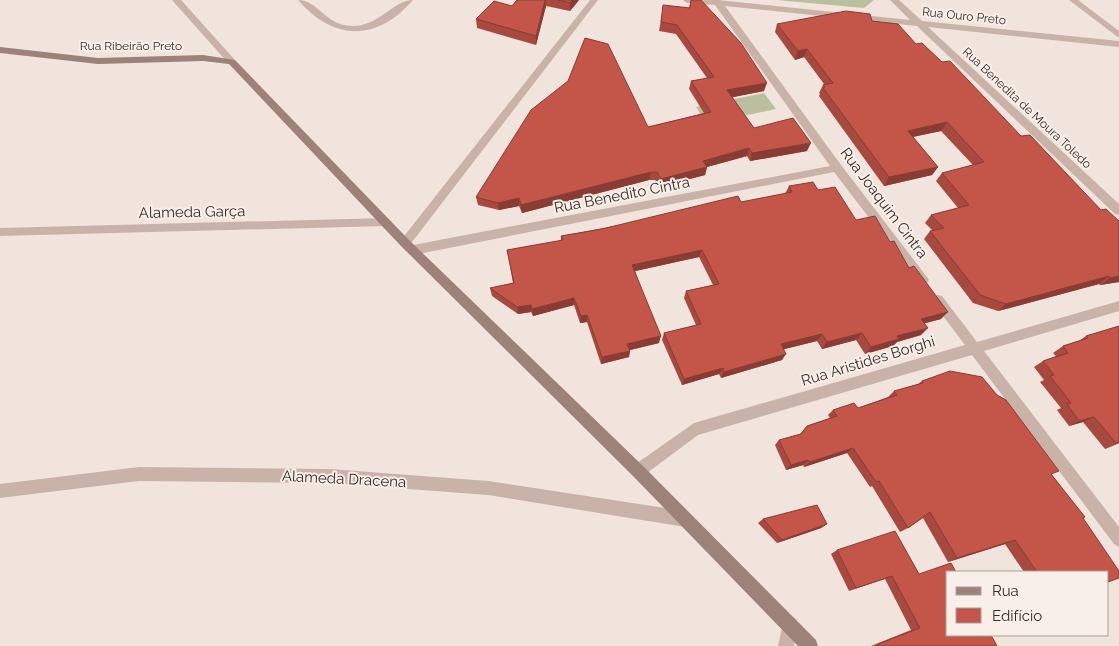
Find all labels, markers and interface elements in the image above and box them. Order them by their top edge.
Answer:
street label: Rua Ouro Preto [921,5,1007,27]
street label: Rua Ribeirão Preto [80,39,182,53]
street label: Rua Benedita de Moura Toledo [960,45,1094,171]
street label: Rua Joaquim Cintra [836,144,932,262]
street label: Rua Benedito Cintra [553,173,691,217]
street label: Alameda Garça [139,202,245,222]
street label: Rua Aristides Borghi [799,332,937,390]
street label: Alameda Dracena [281,467,407,491]
legend [946,571,1109,636]
text: Rua [992,582,1019,600]
text: Edifício [992,607,1042,625]

